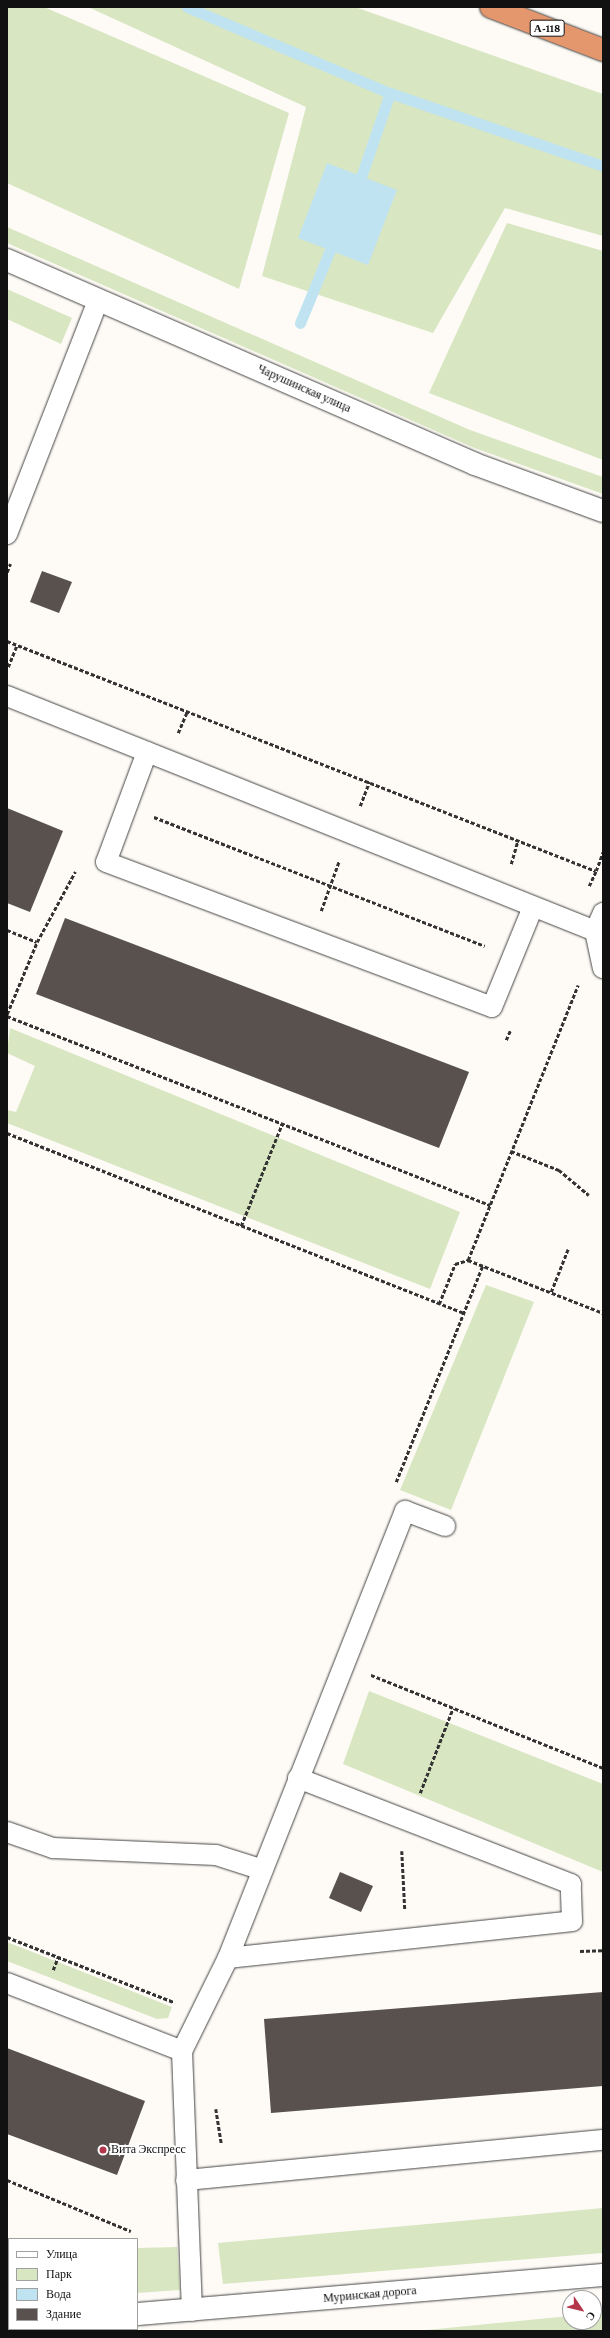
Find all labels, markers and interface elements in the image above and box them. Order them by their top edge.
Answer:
road number: А-118 [529,19,565,37]
street label: Чарушинская улица [255,362,353,416]
place label: Вита Экспресс [111,2143,186,2157]
marker: Вита Экспресс [98,2145,108,2155]
legend [8,2238,138,2330]
text: Улица [46,2247,77,2261]
text: Парк [46,2267,72,2281]
street label: Муринская дорога [323,2284,417,2306]
text: Вода [46,2287,71,2301]
north arrow [562,2290,602,2330]
text: Здание [46,2307,81,2321]
text: С [584,2310,598,2323]

